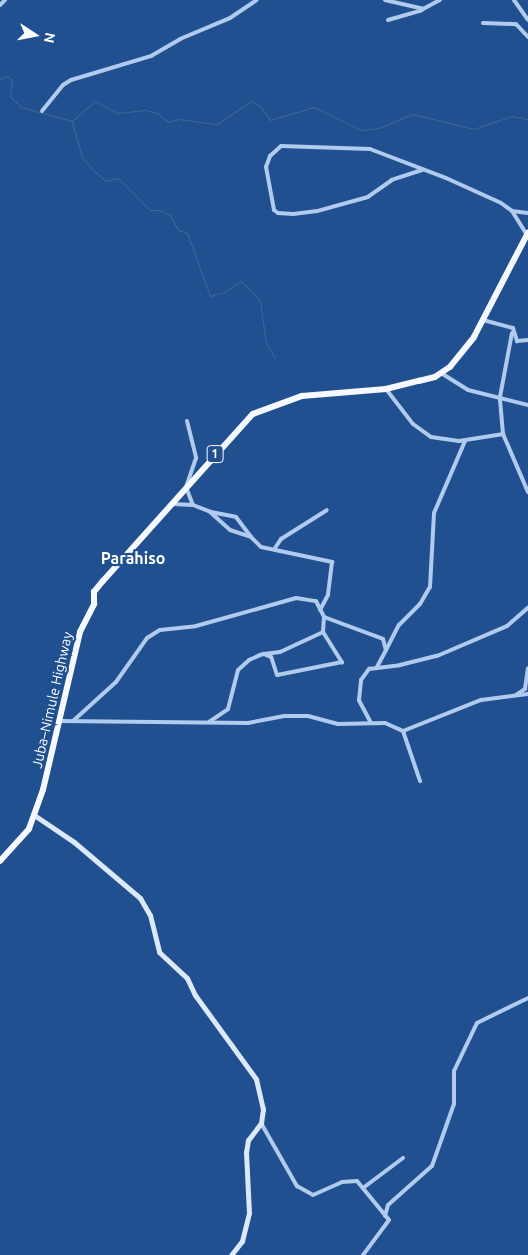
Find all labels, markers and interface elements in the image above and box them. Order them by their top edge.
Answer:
north arrow [10,10,60,60]
text: N [41,31,59,45]
road number: 1 [206,444,224,464]
district label: Parahiso [101,548,165,568]
street label: Juba–Nimule Highway [28,630,76,770]

